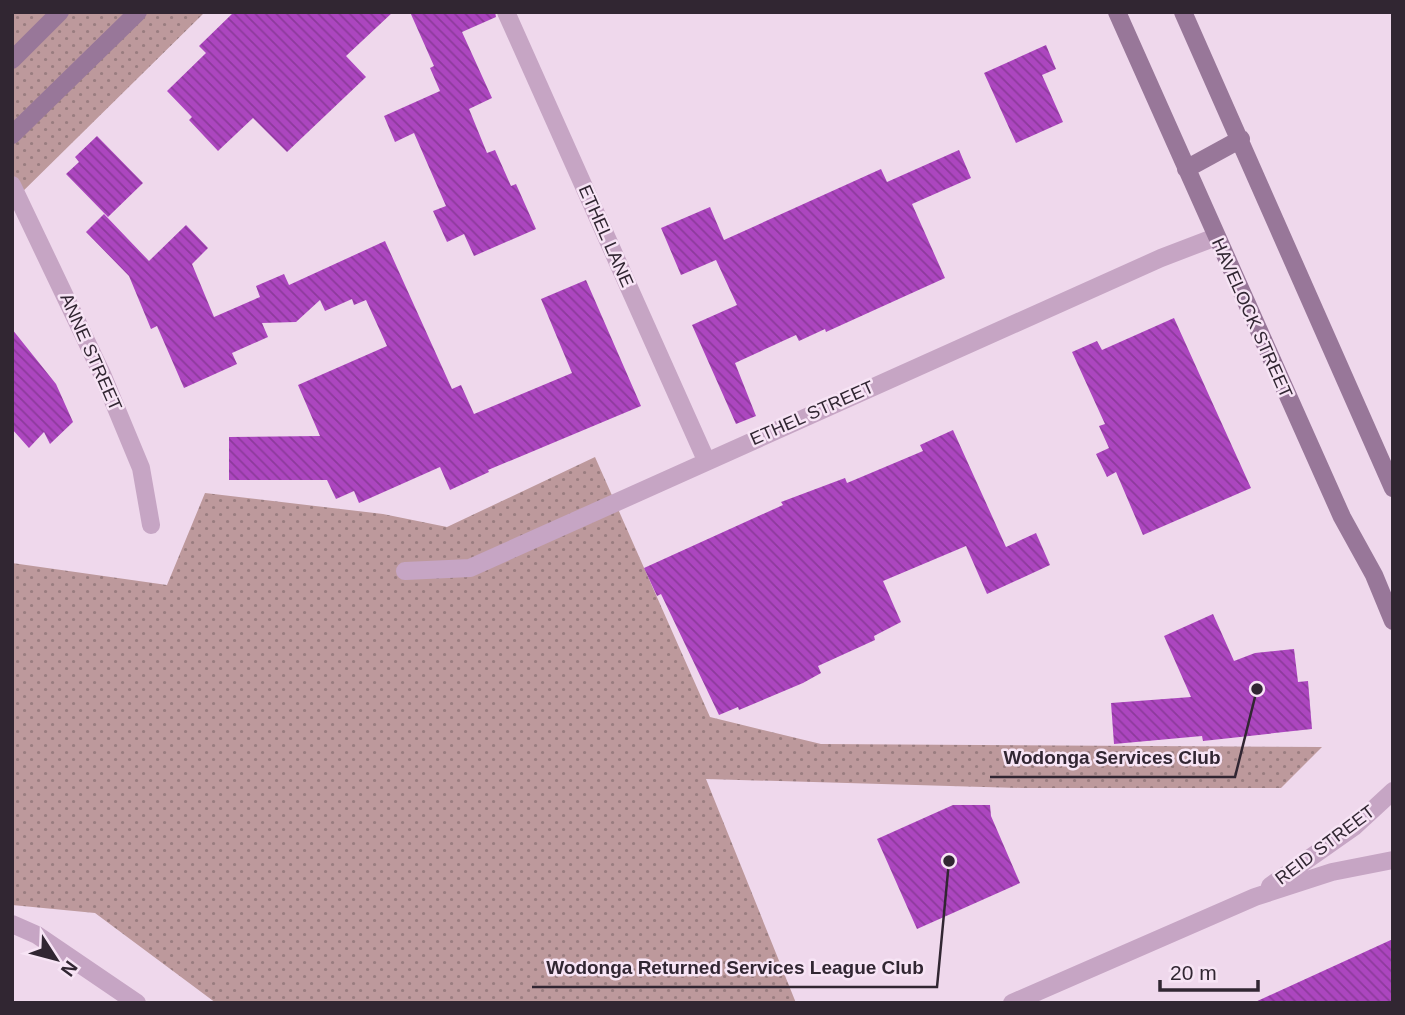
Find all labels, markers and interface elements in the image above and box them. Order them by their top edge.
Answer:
street label: ETHEL LANE [575,182,637,290]
street label: HAVELOCK STREET [1208,235,1296,401]
street label: ANNE STREET [56,290,126,414]
street label: ETHEL STREET [747,377,877,449]
callout: Wodonga Services Club [990,737,1235,777]
text: Wodonga Services Club [1003,747,1221,768]
street label: REID STREET [1271,801,1379,889]
north arrow [21,924,91,994]
callout: Wodonga Returned Services League Club [532,947,937,987]
scale bar [1160,948,1258,992]
text: N [57,957,82,980]
text: Wodonga Returned Services League Club [546,957,924,978]
text: 20 m [1170,961,1217,984]

